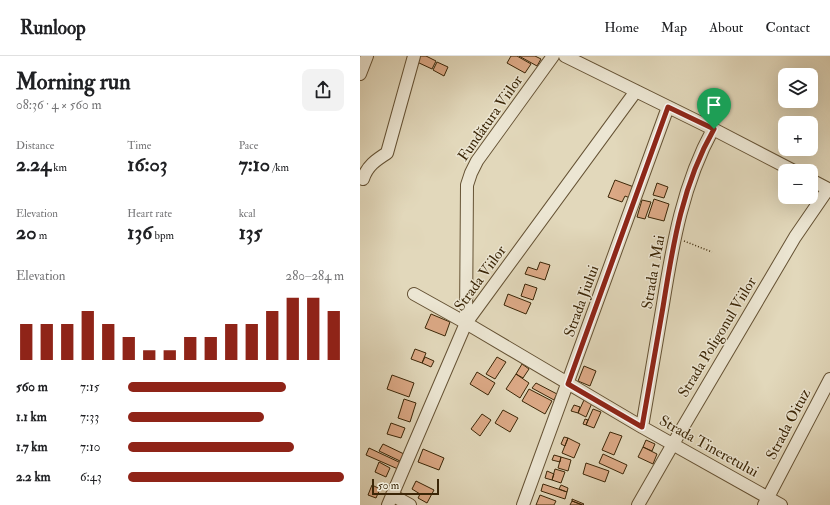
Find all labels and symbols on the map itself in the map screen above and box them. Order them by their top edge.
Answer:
street label: Fundătura Viilor [454,71,527,165]
pin [697,88,731,129]
street label: Strada 1 Mai [638,234,669,311]
street label: Strada Viilor [450,241,511,315]
street label: Strada Jiului [560,263,604,340]
street label: Strada Poligonul Viilor [674,273,761,401]
street label: Strada Oituz [762,385,815,463]
street label: Strada Tineretului [656,411,762,482]
scale bar [372,477,439,496]

